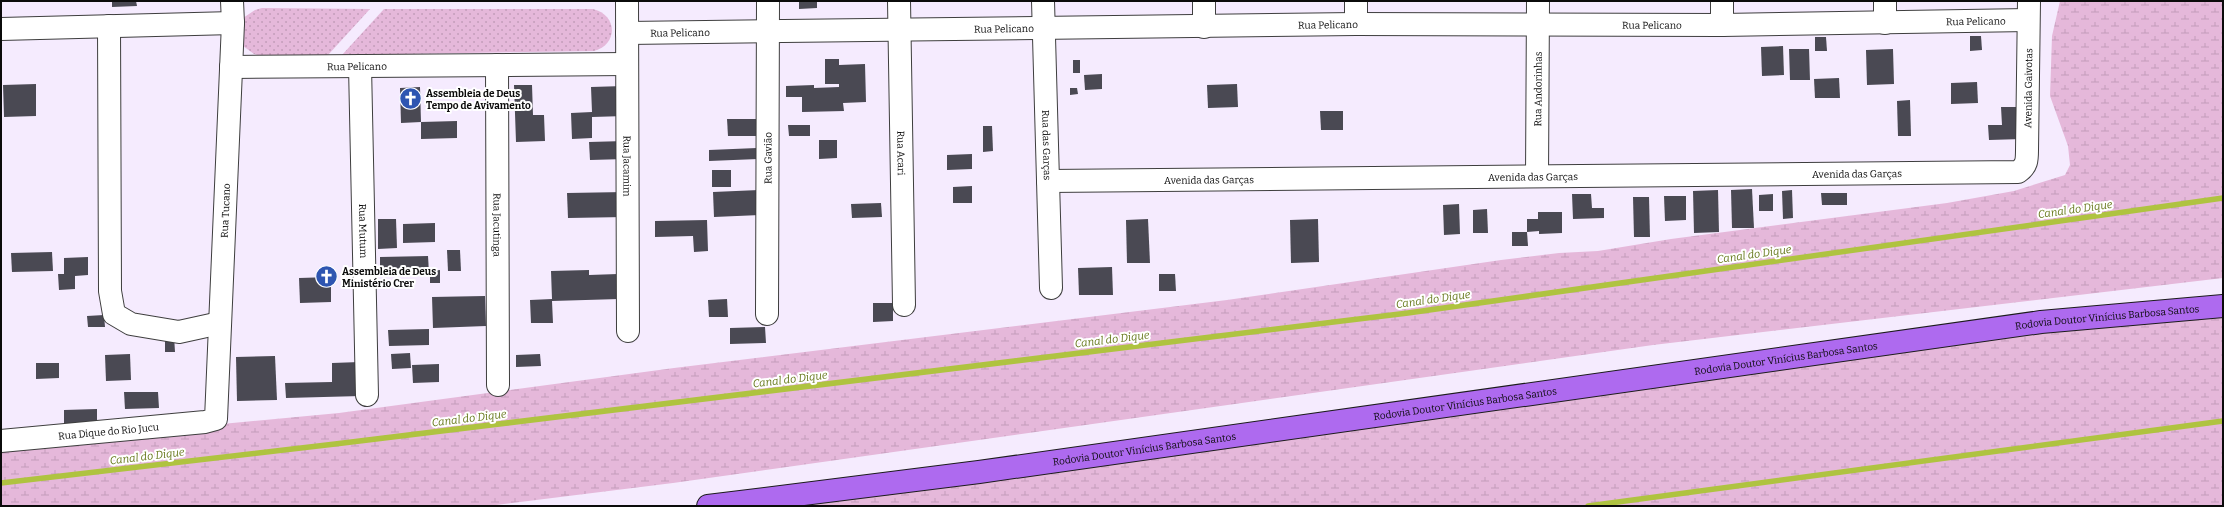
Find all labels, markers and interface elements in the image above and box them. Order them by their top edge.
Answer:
street label: Rua Pelicano [1946,15,2006,28]
street label: Rua Pelicano [1298,19,1358,32]
street label: Rua Pelicano [1622,20,1682,32]
street label: Rua Pelicano [974,23,1034,36]
street label: Rua Pelicano [650,27,710,40]
street label: Avenida Gaivotas [2022,48,2035,128]
street label: Rua Andorinhas [1532,51,1545,127]
street label: Rua Pelicano [327,61,387,73]
church icon: Assembleia de Deus Tempo de Avivamento [398,86,424,112]
place label: Assembleia de Deus Tempo de Avivamento [426,88,531,112]
street label: Rua das Garças [1039,110,1053,181]
street label: Rua Acari [894,131,907,175]
street label: Rua Gavião [762,132,775,184]
street label: Rua Jacamim [620,135,633,197]
street label: Avenida das Garças [1812,168,1902,181]
street label: Avenida das Garças [1488,171,1578,184]
street label: Avenida das Garças [1164,174,1254,187]
street label: Rua Tucano [219,183,233,238]
street label: Rua Jacutinga [490,193,503,257]
water label: Canal do Dique [2037,198,2114,221]
street label: Rua Mutum [356,204,369,259]
water label: Canal do Dique [1716,243,1793,266]
church icon: Assembleia de Deus Ministério Crer [313,264,339,290]
place label: Assembleia de Deus Ministério Crer [342,266,436,290]
water label: Canal do Dique [1395,288,1472,311]
street label: Rodovia Doutor Vinícius Barbosa Santos [2014,303,2200,333]
water label: Canal do Dique [1074,328,1151,351]
street label: Rodovia Doutor Vinícius Barbosa Santos [1694,340,1879,378]
water label: Canal do Dique [752,368,829,391]
street label: Rodovia Doutor Vinícius Barbosa Santos [1373,385,1558,423]
water label: Canal do Dique [431,407,508,430]
street label: Rua Dique do Rio Jucu [58,421,159,443]
street label: Rodovia Doutor Vinícius Barbosa Santos [1052,431,1237,469]
water label: Canal do Dique [109,445,186,468]

